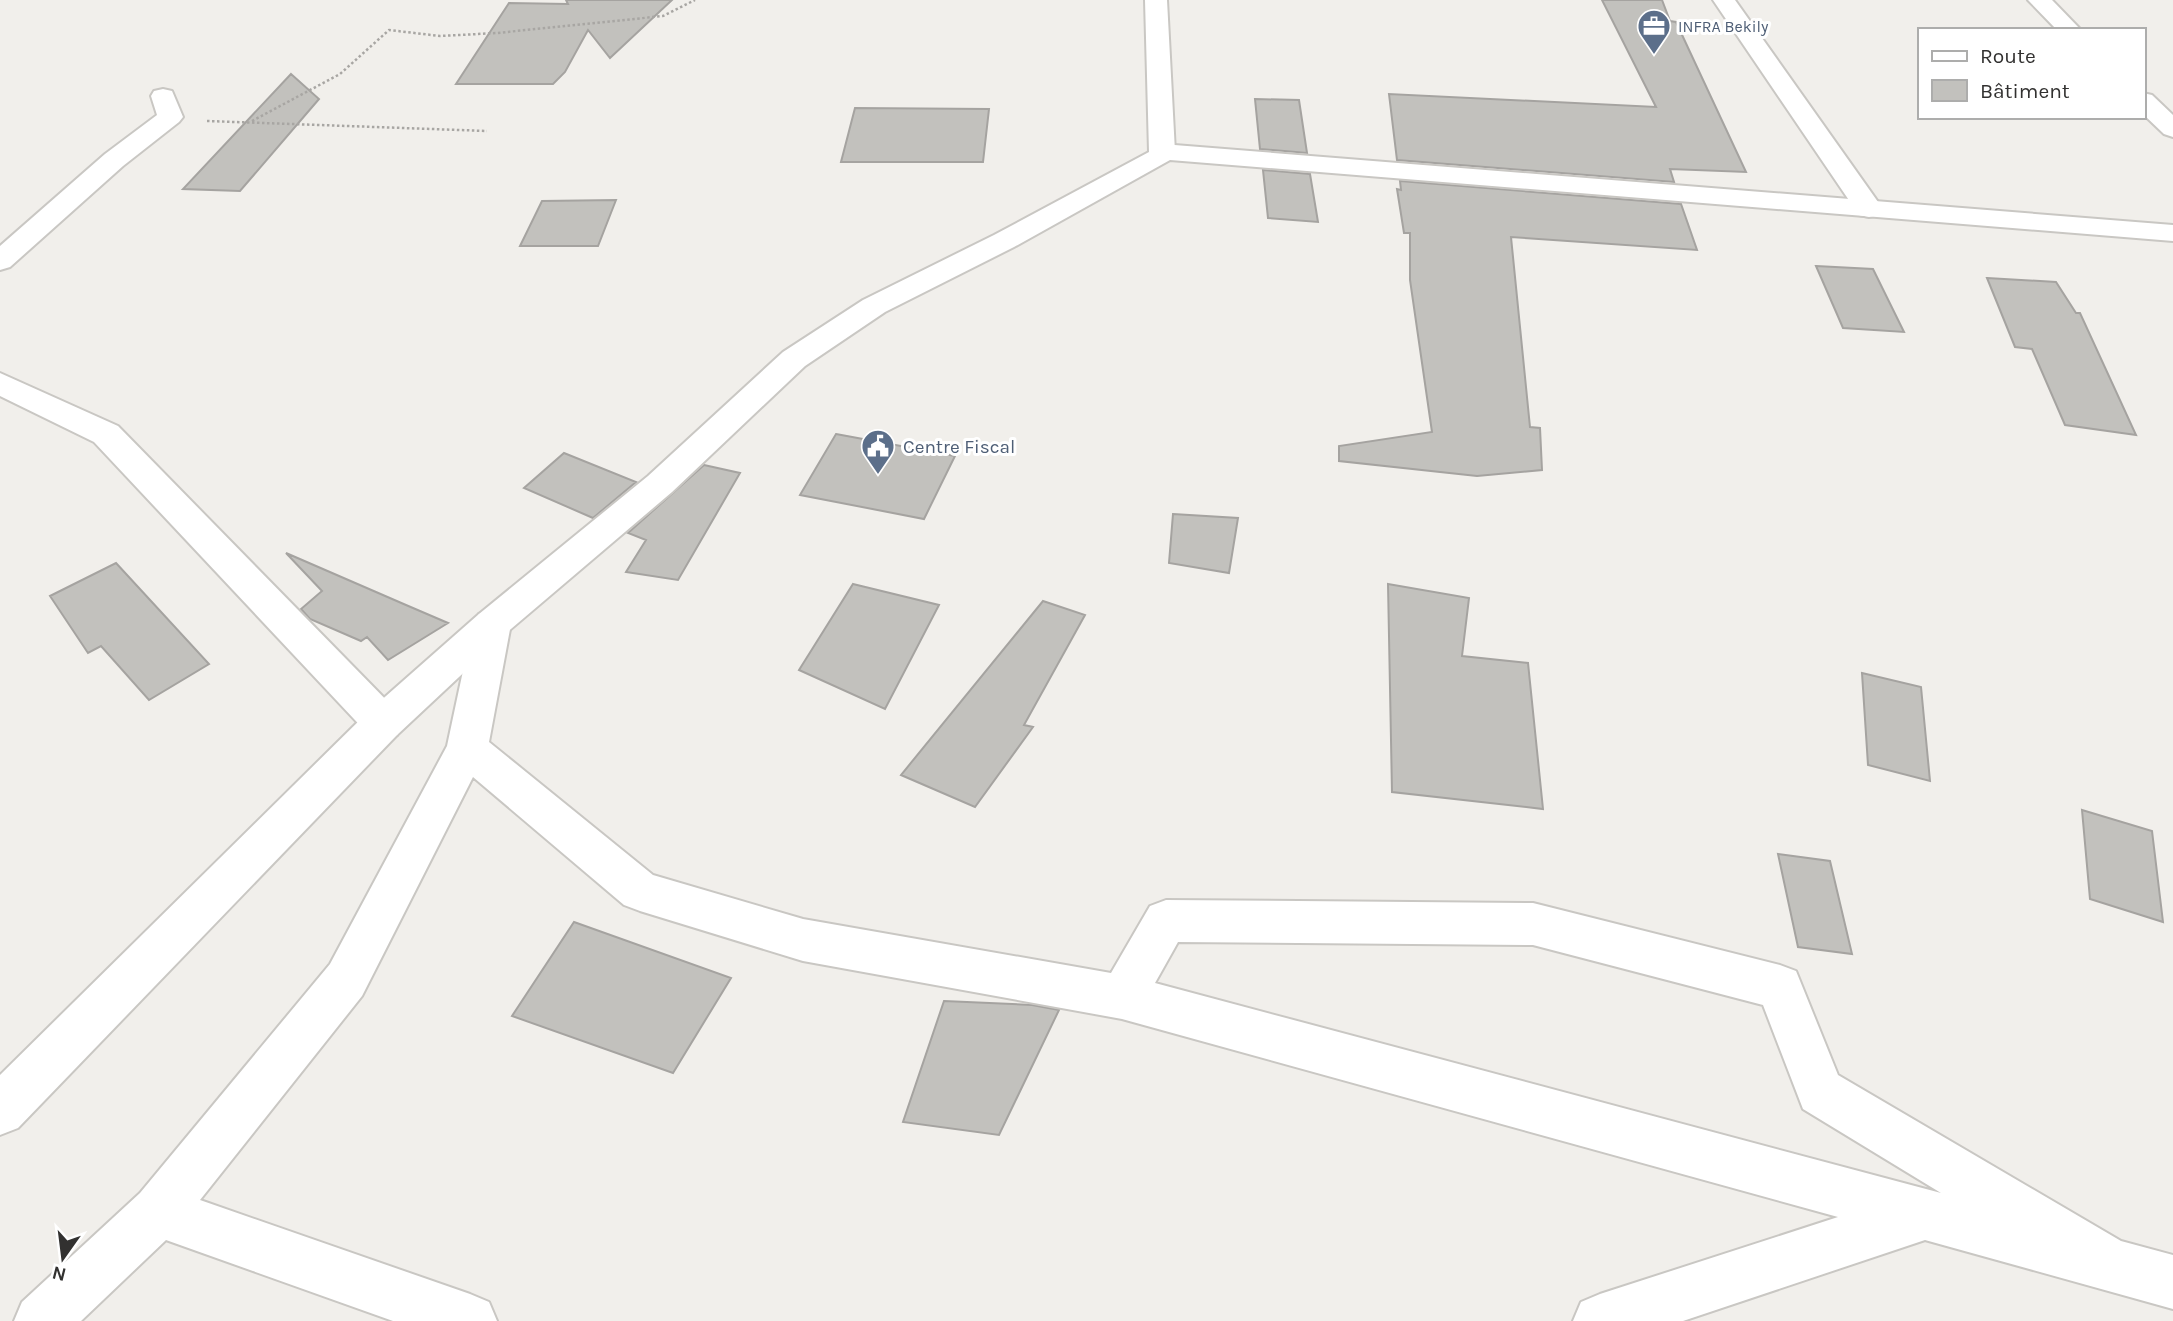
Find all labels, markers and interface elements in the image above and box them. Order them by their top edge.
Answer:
office icon: INFRA Bekily [1635,7,1673,56]
place label: INFRA Bekily [1678,17,1769,36]
legend [1918,28,2145,119]
text: Route [1980,44,2036,68]
text: Bâtiment [1980,79,2070,103]
public building icon: Centre Fiscal [859,427,897,476]
place label: Centre Fiscal [903,436,1015,458]
north arrow [28,1223,98,1293]
text: N [50,1261,68,1286]

